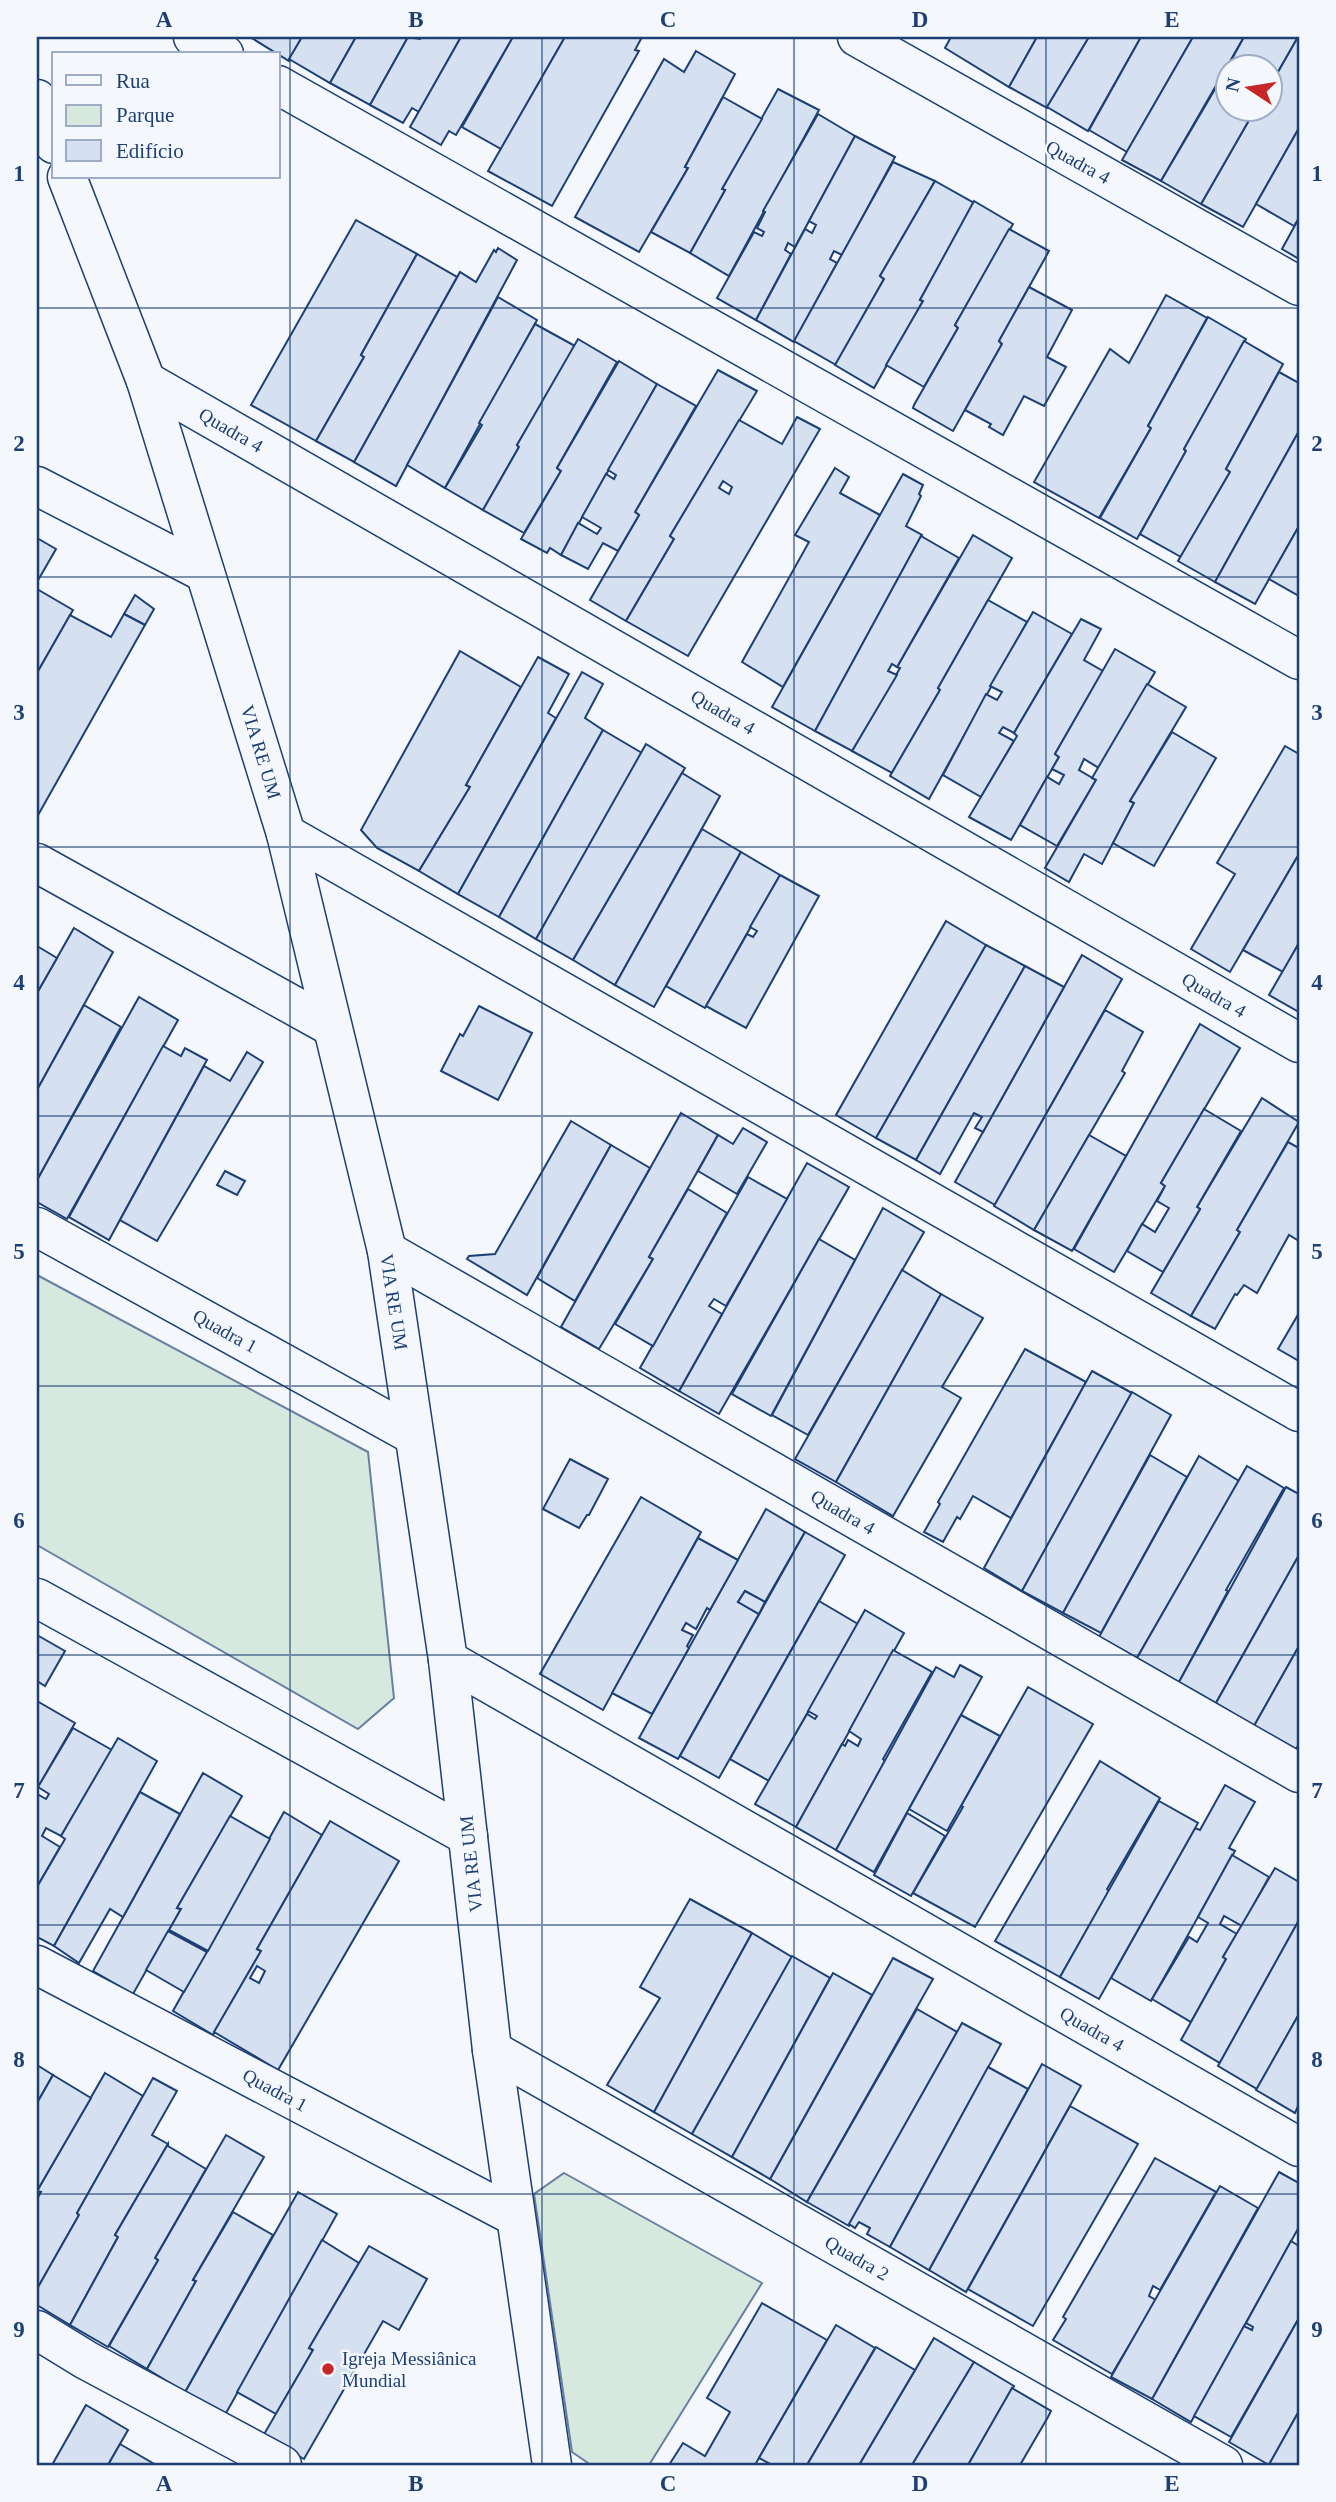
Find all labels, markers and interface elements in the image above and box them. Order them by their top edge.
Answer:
text: A [156,7,173,32]
text: B [408,7,424,32]
text: C [660,7,676,32]
text: D [912,7,928,32]
text: E [1164,7,1180,32]
legend [52,52,280,178]
north arrow [1214,52,1284,122]
text: Rua [116,69,151,93]
text: N [1221,75,1245,93]
text: Parque [116,103,174,127]
street label: Quadra 4 [1042,136,1114,188]
text: Edifício [116,139,184,163]
text: 1 [13,161,25,186]
text: 1 [1311,161,1323,186]
street label: Quadra 4 [195,403,267,457]
text: 2 [13,431,25,456]
text: 2 [1311,431,1323,456]
street label: Quadra 4 [687,685,759,739]
text: 3 [13,700,25,725]
text: 3 [1311,700,1323,725]
street label: VIA RE UM [237,702,285,802]
street label: Quadra 4 [1178,968,1250,1022]
text: 4 [13,970,25,995]
text: 4 [1311,970,1323,995]
text: 5 [13,1239,25,1264]
text: 5 [1311,1239,1323,1264]
street label: VIA RE UM [376,1252,412,1352]
street label: Quadra 1 [189,1305,261,1357]
street label: Quadra 4 [807,1485,879,1539]
text: 6 [13,1508,25,1533]
text: 6 [1311,1508,1323,1533]
text: 7 [13,1778,25,1803]
text: 7 [1311,1778,1323,1803]
street label: VIA RE UM [455,1815,487,1913]
street label: Quadra 4 [1056,2002,1128,2056]
text: 8 [13,2047,25,2072]
text: 8 [1311,2047,1323,2072]
street label: Quadra 1 [239,2064,311,2116]
street label: Quadra 2 [821,2231,893,2285]
text: 9 [13,2317,25,2342]
text: 9 [1311,2317,1323,2342]
place label: Igreja Messiânica Mundial [342,2348,477,2391]
marker: Igreja Messiânica Mundial [320,2361,336,2377]
text: A [156,2471,173,2496]
text: B [408,2471,424,2496]
text: C [660,2471,676,2496]
text: D [912,2471,928,2496]
text: E [1164,2471,1180,2496]

